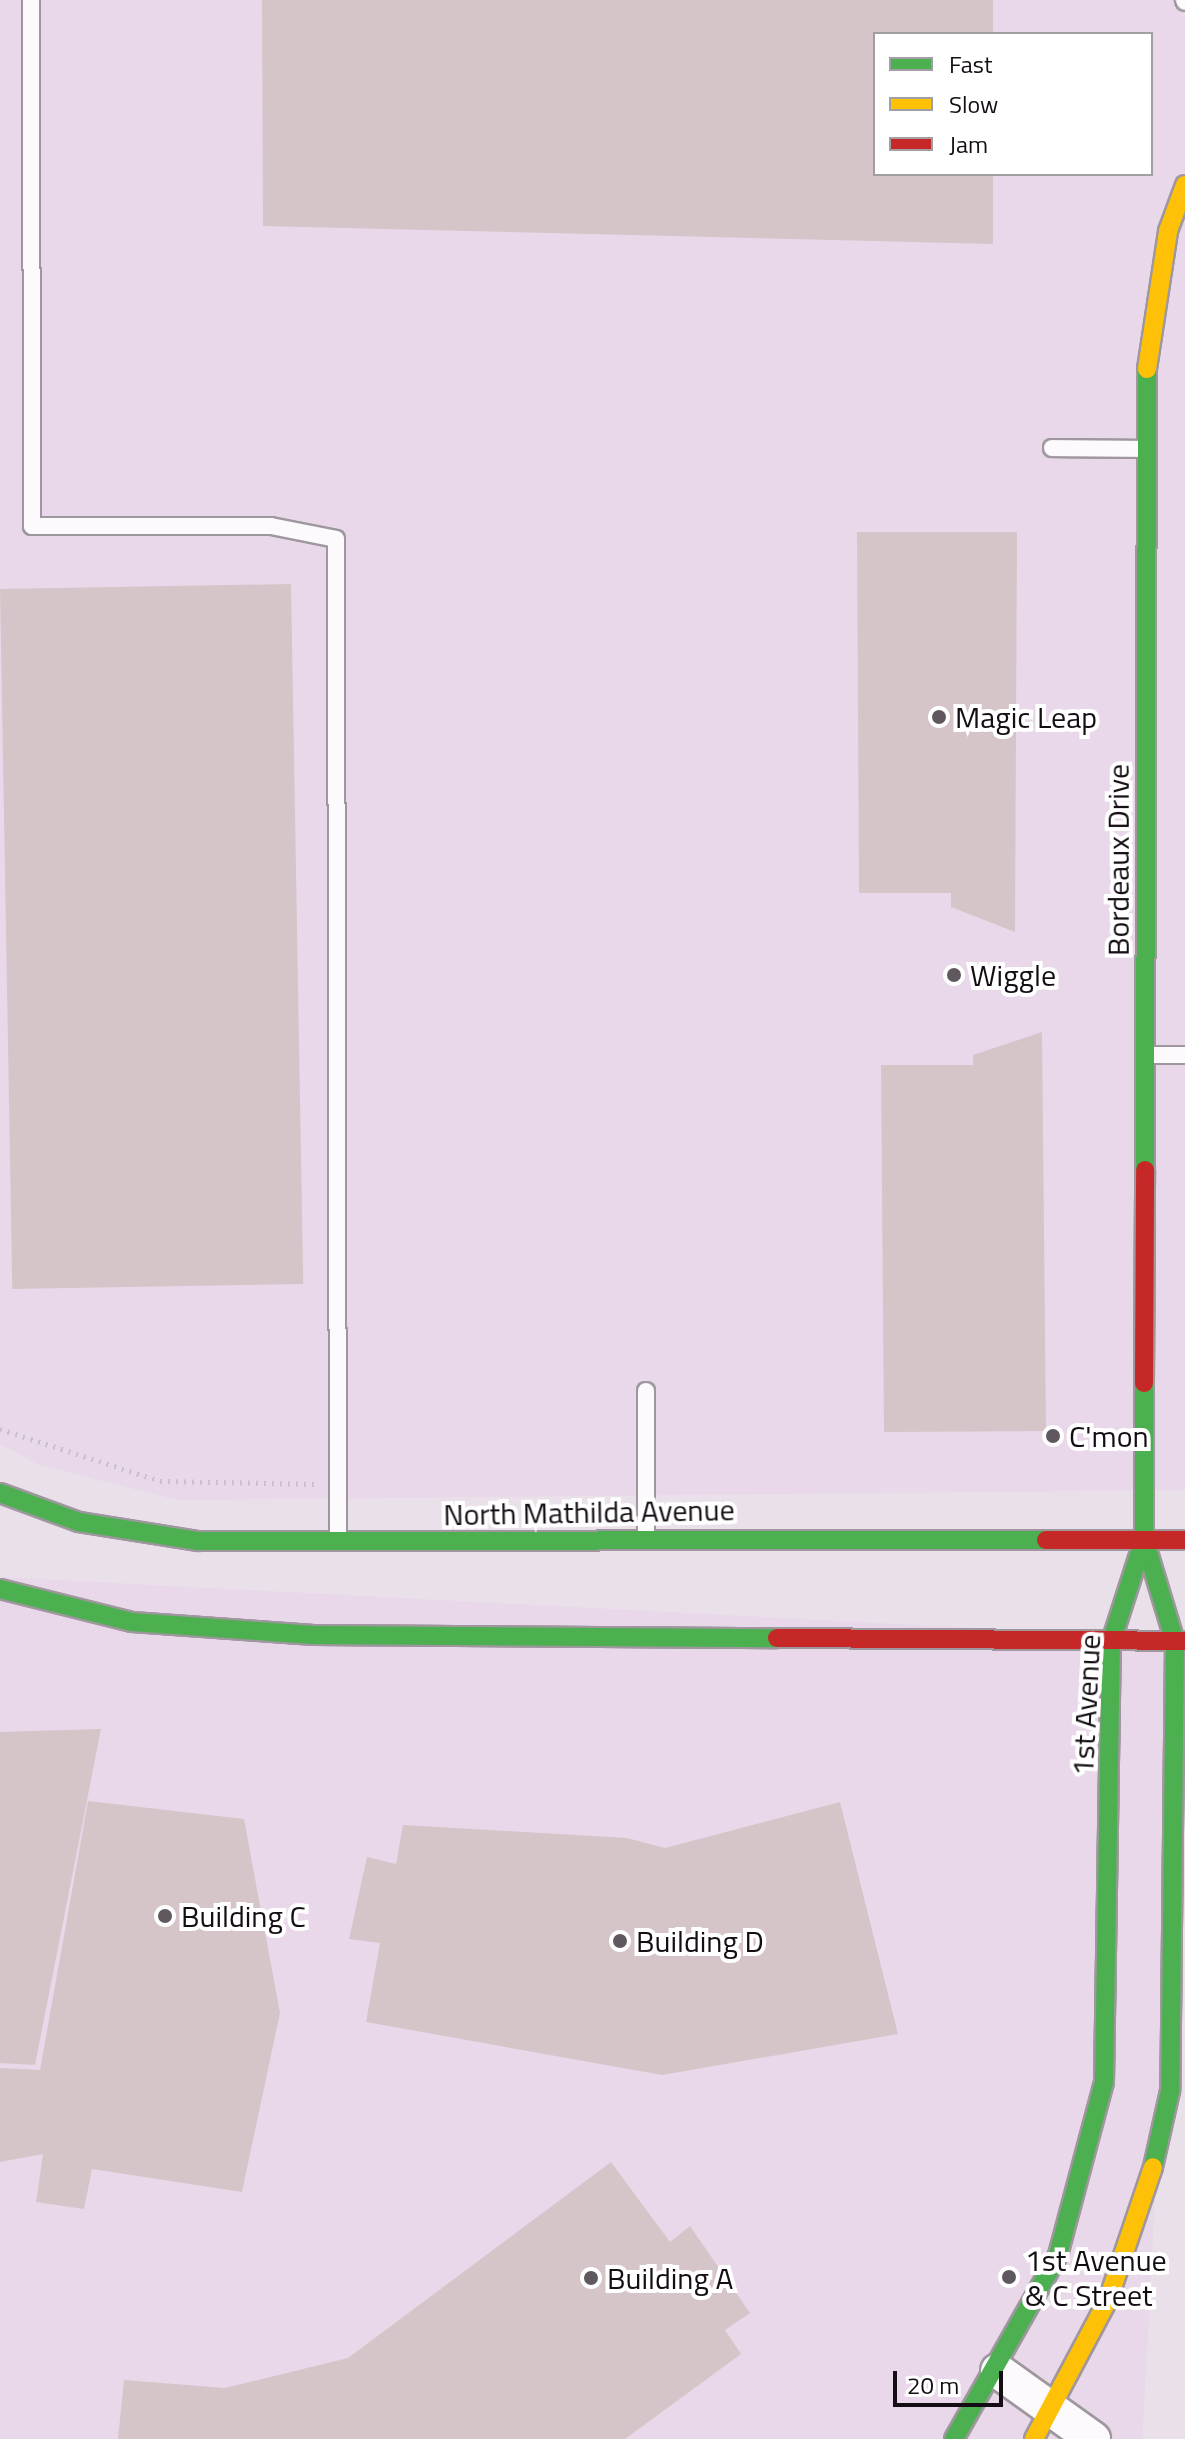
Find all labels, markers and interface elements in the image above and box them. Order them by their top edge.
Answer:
legend [873,32,1153,176]
text: Fast [949,46,992,82]
text: Slow [949,86,998,122]
text: Jam [949,126,988,162]
place label: Magic Leap [955,699,1097,735]
marker: Magic Leap [930,708,948,726]
street label: Bordeaux Drive [1100,764,1136,956]
place label: Wiggle [970,957,1056,993]
marker: Wiggle [945,966,963,984]
place label: C'mon [1069,1418,1149,1454]
marker: C'mon [1044,1427,1062,1445]
street label: North Mathilda Avenue [443,1491,735,1533]
street label: 1st Avenue [1064,1633,1108,1777]
place label: Building C [181,1898,306,1934]
marker: Building C [156,1907,174,1925]
place label: Building D [636,1923,764,1959]
marker: Building D [611,1932,629,1950]
place label: 1st Avenue & C Street [1025,2242,1167,2312]
place label: Building A [607,2260,733,2296]
marker: 1st Avenue & C Street [1000,2268,1018,2286]
marker: Building A [582,2269,600,2287]
scale bar [897,2355,1007,2405]
text: 20 m [907,2367,959,2403]

